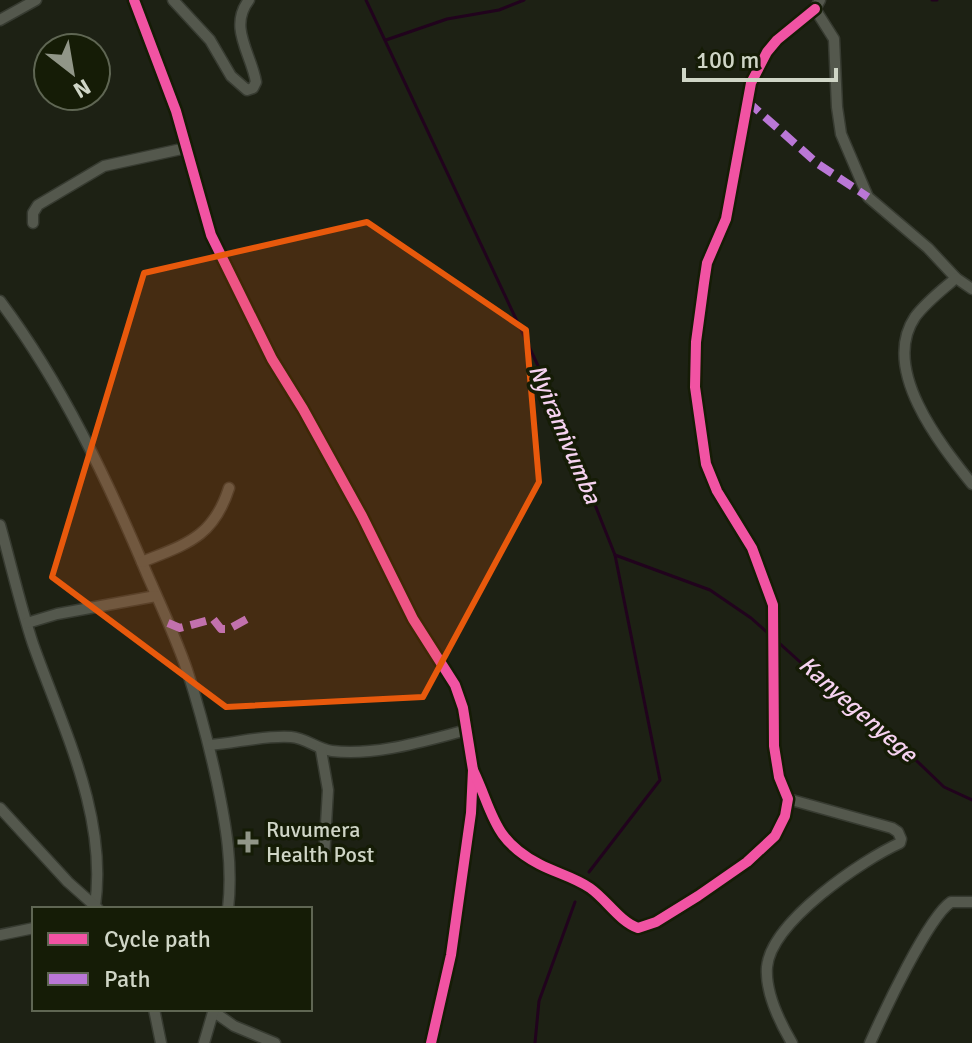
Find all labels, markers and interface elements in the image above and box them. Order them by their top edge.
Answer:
north arrow [32,32,112,112]
scale bar [684,32,836,82]
text: 100 m [696,45,759,75]
text: N [69,73,96,104]
water label: Nyiramivumba [522,360,608,509]
water label: Kanyegenyege [793,649,924,769]
place label: Ruvumera Health Post [266,816,375,868]
marker: Ruvumera Health Post [237,831,259,853]
legend [32,907,312,1011]
text: Cycle path [104,924,211,954]
text: Path [104,964,150,994]

